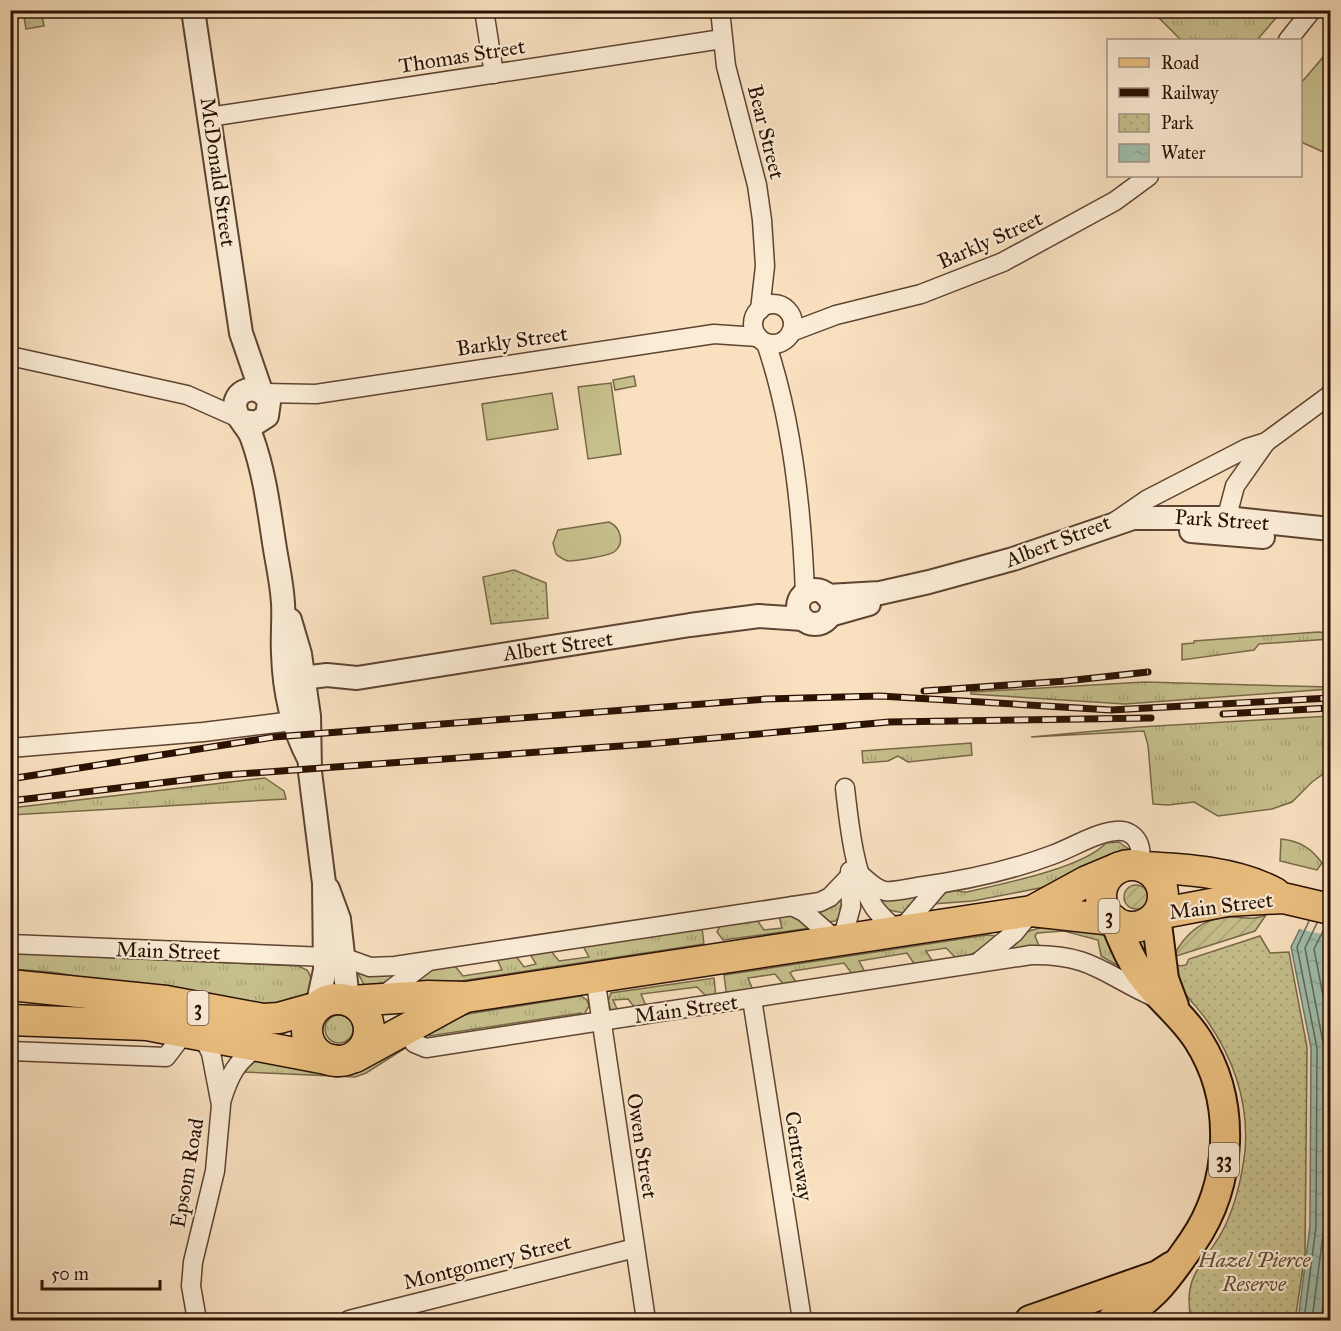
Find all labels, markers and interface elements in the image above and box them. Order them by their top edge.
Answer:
street label: Thomas Street [397,33,528,79]
legend [1107,39,1302,177]
text: Road [1161,52,1199,74]
street label: Bear Street [742,82,790,182]
text: Railway [1161,82,1219,104]
street label: McDonald Street [195,96,241,249]
text: Park [1161,112,1194,134]
text: Water [1161,142,1206,164]
street label: Barkly Street [934,205,1047,275]
street label: Barkly Street [455,320,570,362]
street label: Park Street [1174,504,1271,536]
street label: Albert Street [1001,509,1115,573]
street label: Albert Street [500,625,615,667]
street label: Main Street [1168,887,1275,925]
road number: 3 [1098,899,1120,933]
street label: Main Street [115,936,221,966]
street label: Main Street [633,989,740,1029]
road number: 3 [188,991,208,1025]
street label: Owen Street [621,1091,663,1201]
street label: Centreway [779,1109,819,1204]
street label: Epsom Road [165,1116,210,1230]
road number: 33 [1209,1143,1239,1177]
street label: Montgomery Street [400,1228,574,1295]
park label: Hazel Pierce Reserve [1197,1247,1312,1297]
scale bar [42,1253,160,1291]
text: 50 m [51,1263,89,1285]

